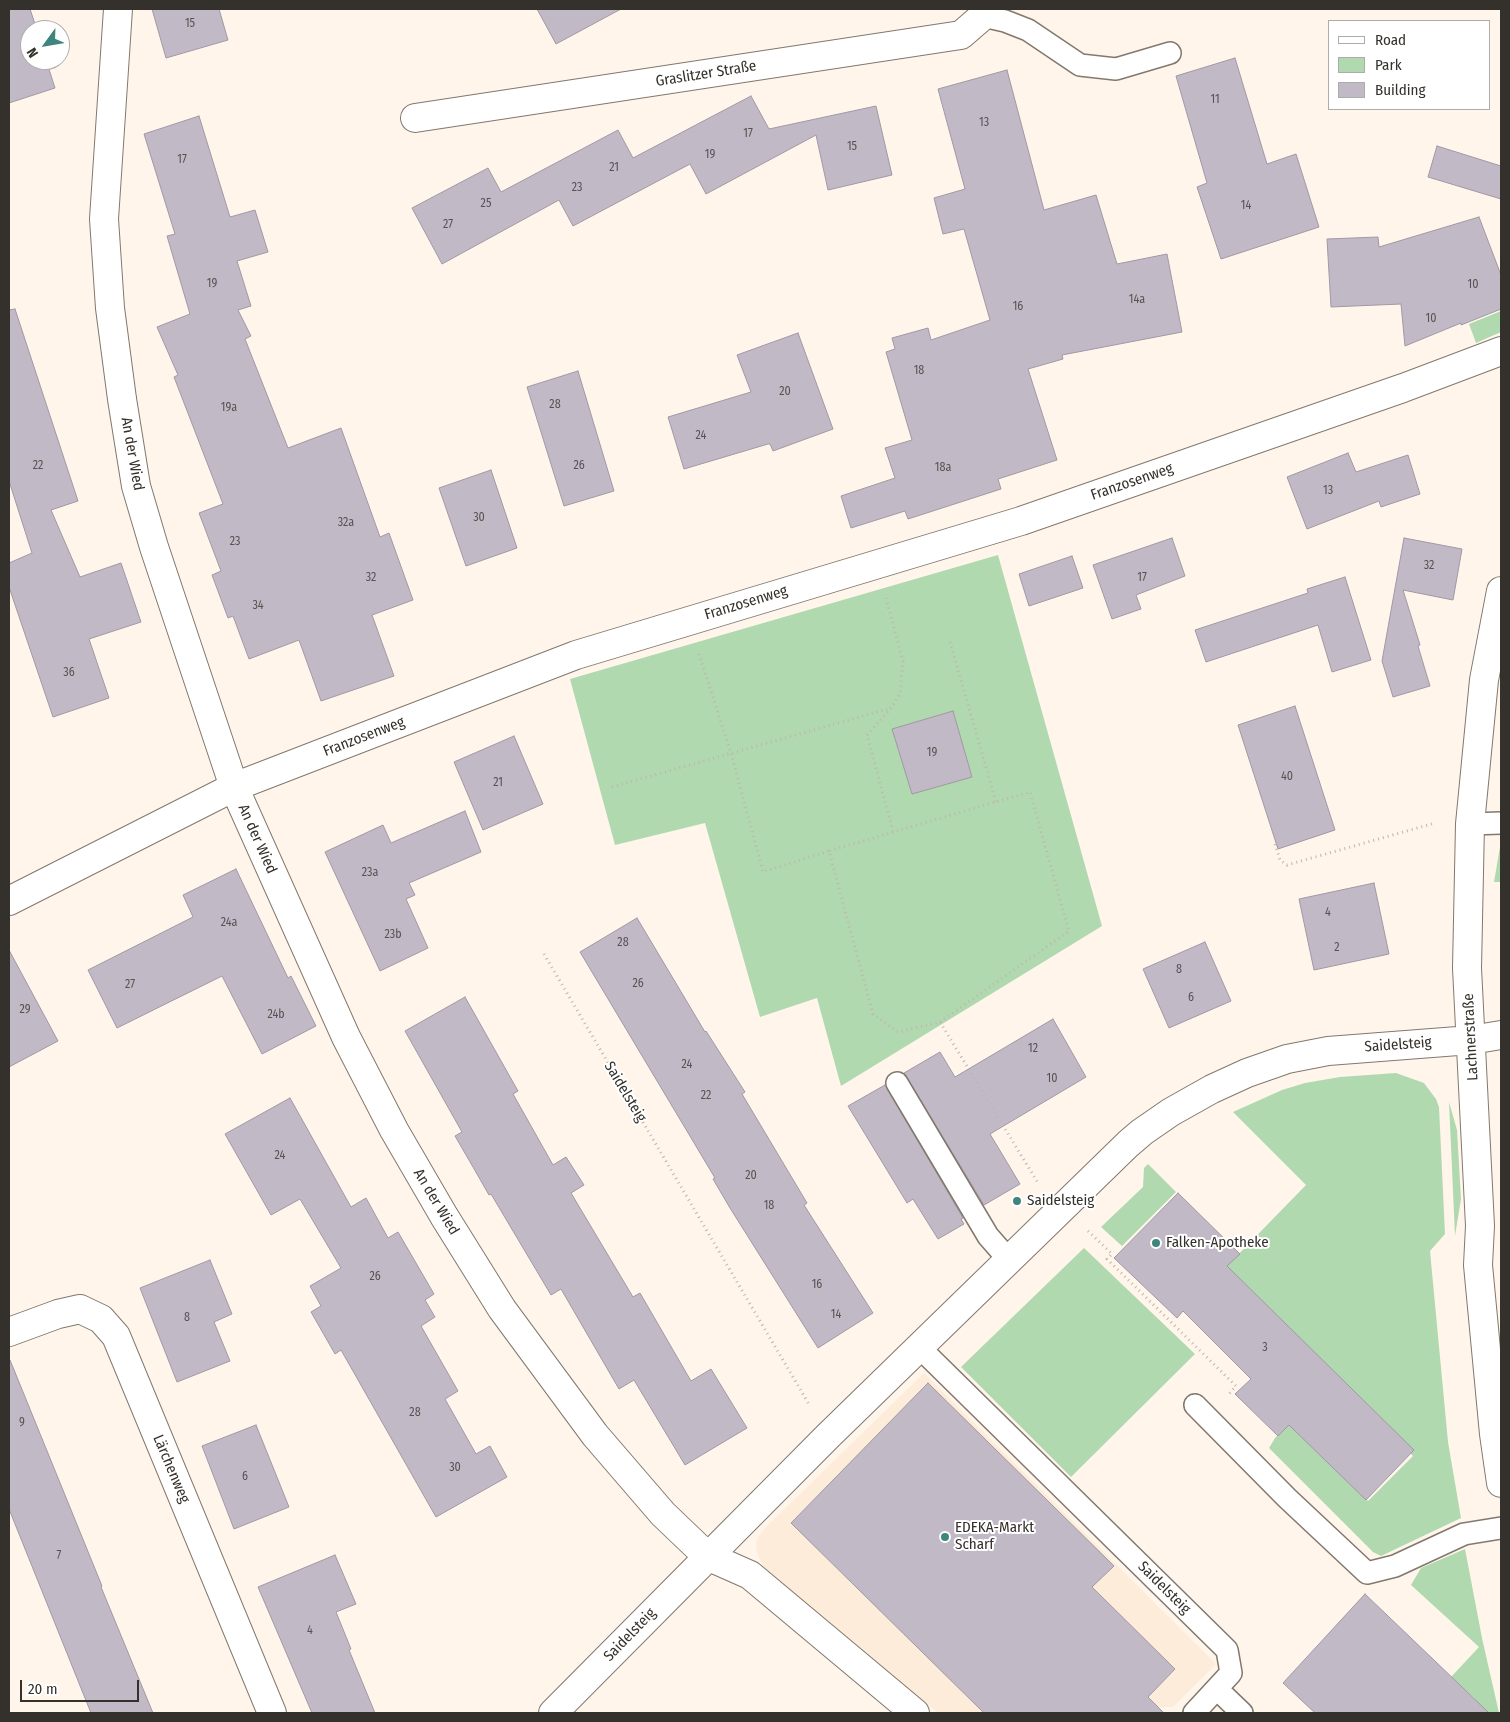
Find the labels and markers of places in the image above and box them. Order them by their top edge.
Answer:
place label: Saidelsteig [1027,1192,1094,1210]
marker: Saidelsteig [1011,1195,1023,1207]
place label: Falken-Apotheke [1166,1234,1269,1252]
marker: Falken-Apotheke [1150,1237,1162,1249]
place label: EDEKA-Markt Scharf [955,1519,1034,1554]
marker: EDEKA-Markt Scharf [939,1531,951,1543]

